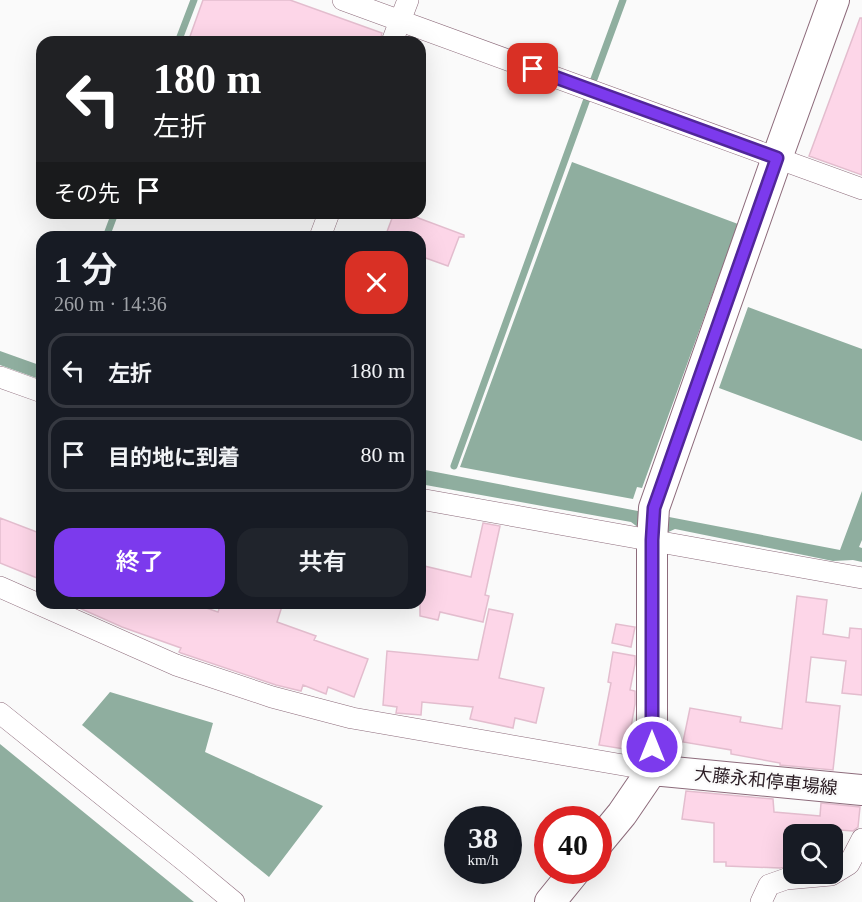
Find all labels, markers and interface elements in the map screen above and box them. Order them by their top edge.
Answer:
pin [507,43,558,94]
icon: arrive [516,52,549,85]
text: 180 m [153,56,262,102]
icon: left [54,60,132,138]
text: 左折 [153,112,207,142]
icon: arrive [132,174,165,207]
text: その先 [54,181,120,206]
text: 1 分 [54,250,117,290]
button: close [345,251,408,314]
text: 260 m · 14:36 [54,293,167,315]
icon: left [57,354,90,387]
text: 180 m [349,358,405,383]
text: 左折 [108,361,152,386]
icon: arrive [57,438,90,471]
text: 80 m [360,442,405,467]
text: 目的地に到着 [108,445,240,470]
button: 終了 [54,528,225,597]
button: 共有 [237,528,408,597]
position arrow [620,715,684,779]
street label: 大藤永和停車場線 [693,764,839,798]
speed limit sign: 40 [534,806,612,884]
text: 38 [468,821,498,854]
map controls [783,824,843,884]
button: search [783,824,843,884]
text: km/h [468,852,498,868]

